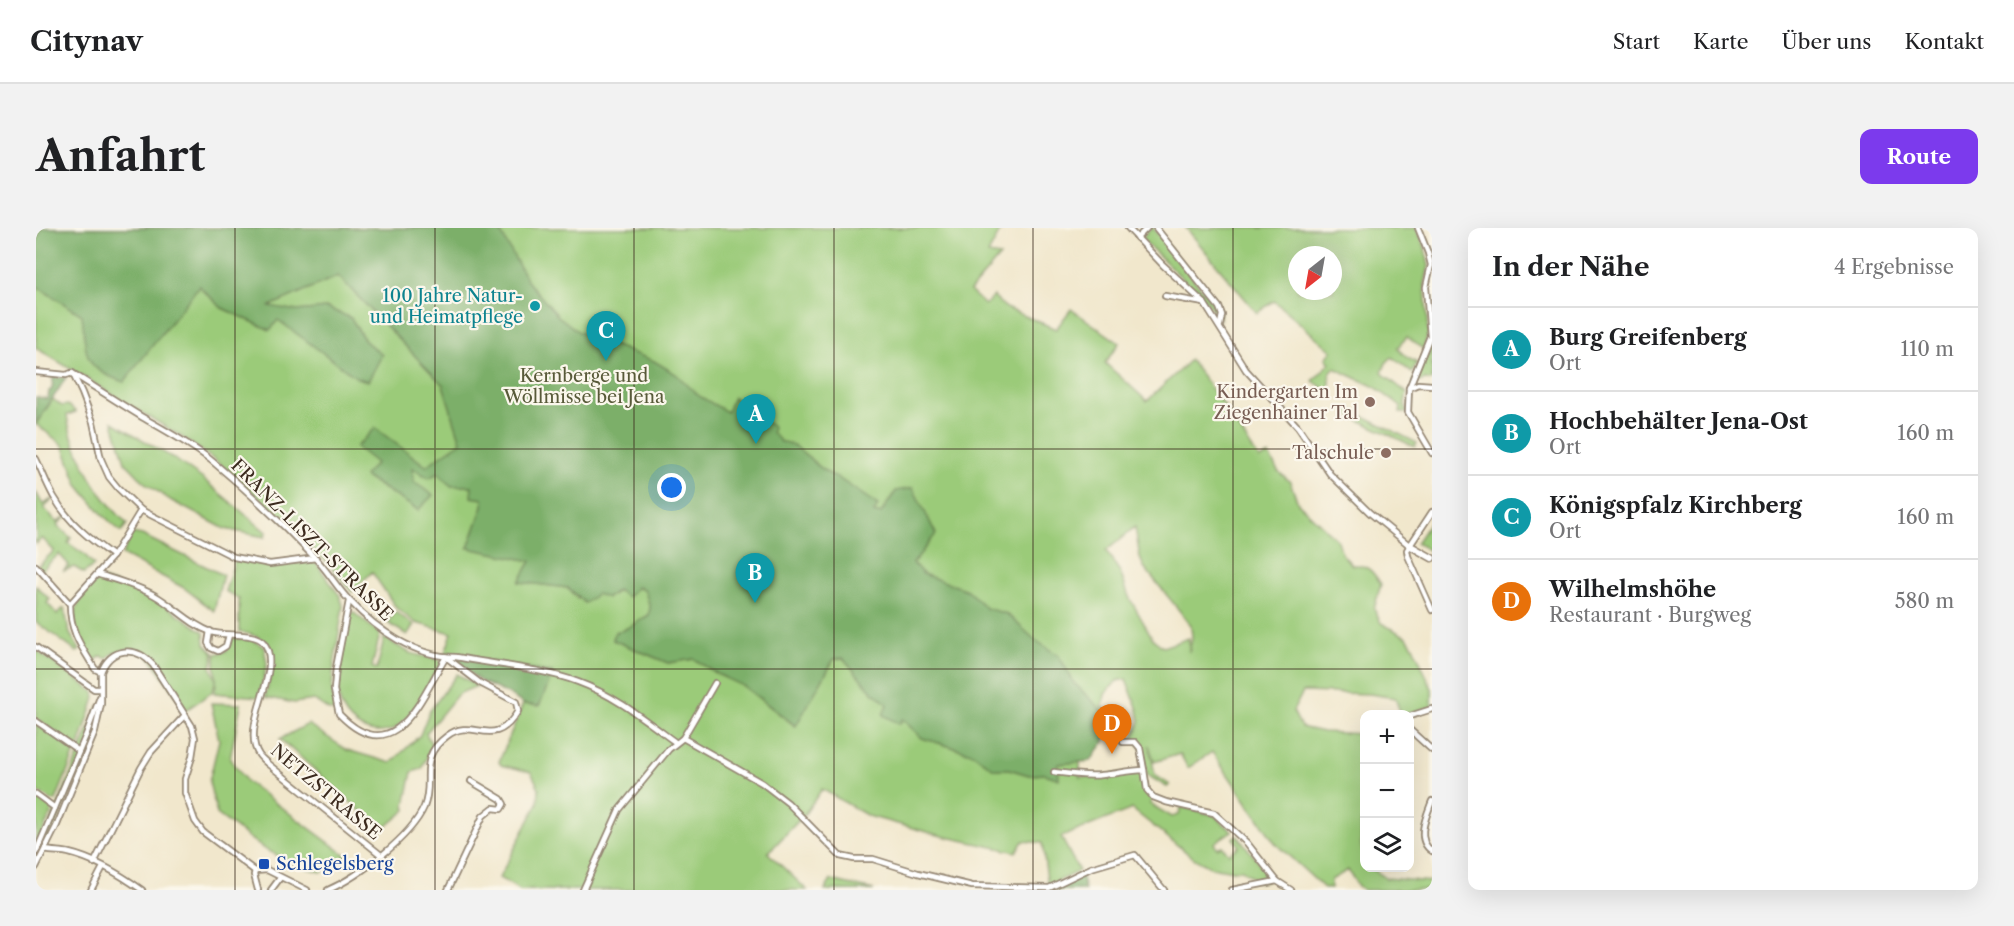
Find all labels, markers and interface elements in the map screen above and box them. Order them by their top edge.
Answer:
text: Citynav [30,24,143,58]
text: Start [1613,29,1660,54]
text: Karte [1693,29,1749,54]
text: Über uns [1782,29,1871,54]
text: Kontakt [1904,29,1984,54]
button: Route [1860,129,1978,184]
text: Anfahrt [36,130,205,182]
north arrow [1288,246,1342,300]
text: In der Nähe [1492,251,1649,283]
text: 4 Ergebnisse [1834,255,1954,279]
place label: 100 Jahre Natur- und Heimatpflege [370,285,523,328]
marker: 100 Jahre Natur- und Heimatpflege [528,299,542,313]
pin: C [586,312,626,361]
text: Burg Greifenberg [1549,324,1747,351]
text: A [1504,337,1519,361]
text: 110 m [1901,337,1954,361]
text: Ort [1549,351,1581,375]
park label: Kernberge und Wöllmisse bei Jena [503,365,665,408]
place label: Kindergarten Im Ziegenhainer Tal [1214,381,1358,424]
pin: A [736,394,776,444]
marker: Kindergarten Im Ziegenhainer Tal [1363,395,1377,409]
text: Hochbehälter Jena-Ost [1549,408,1808,435]
text: B [1504,421,1519,445]
text: 160 m [1897,421,1954,445]
text: Ort [1549,435,1581,459]
place label: Talschule [1292,442,1374,464]
marker: Talschule [1379,446,1393,460]
street label: FRANZ-LISZT-STRASSE [226,454,398,626]
your location [657,473,686,502]
text: Königspfalz Kirchberg [1549,492,1802,519]
text: C [1503,505,1520,529]
text: 160 m [1897,505,1954,529]
text: Ort [1549,519,1581,543]
pin: B [736,554,774,603]
text: Wilhelmshöhe [1549,576,1716,603]
text: D [1503,589,1520,613]
text: 580 m [1895,589,1954,613]
text: Restaurant · Burgweg [1549,603,1751,627]
pin: D [1092,704,1132,754]
map controls [1360,710,1414,872]
button: + [1360,710,1414,764]
street label: NETZSTRASSE [266,739,386,845]
button: − [1360,764,1414,818]
button: layers [1360,818,1414,872]
place label: Schlegelsberg [276,853,394,875]
marker: Schlegelsberg [257,857,271,871]

